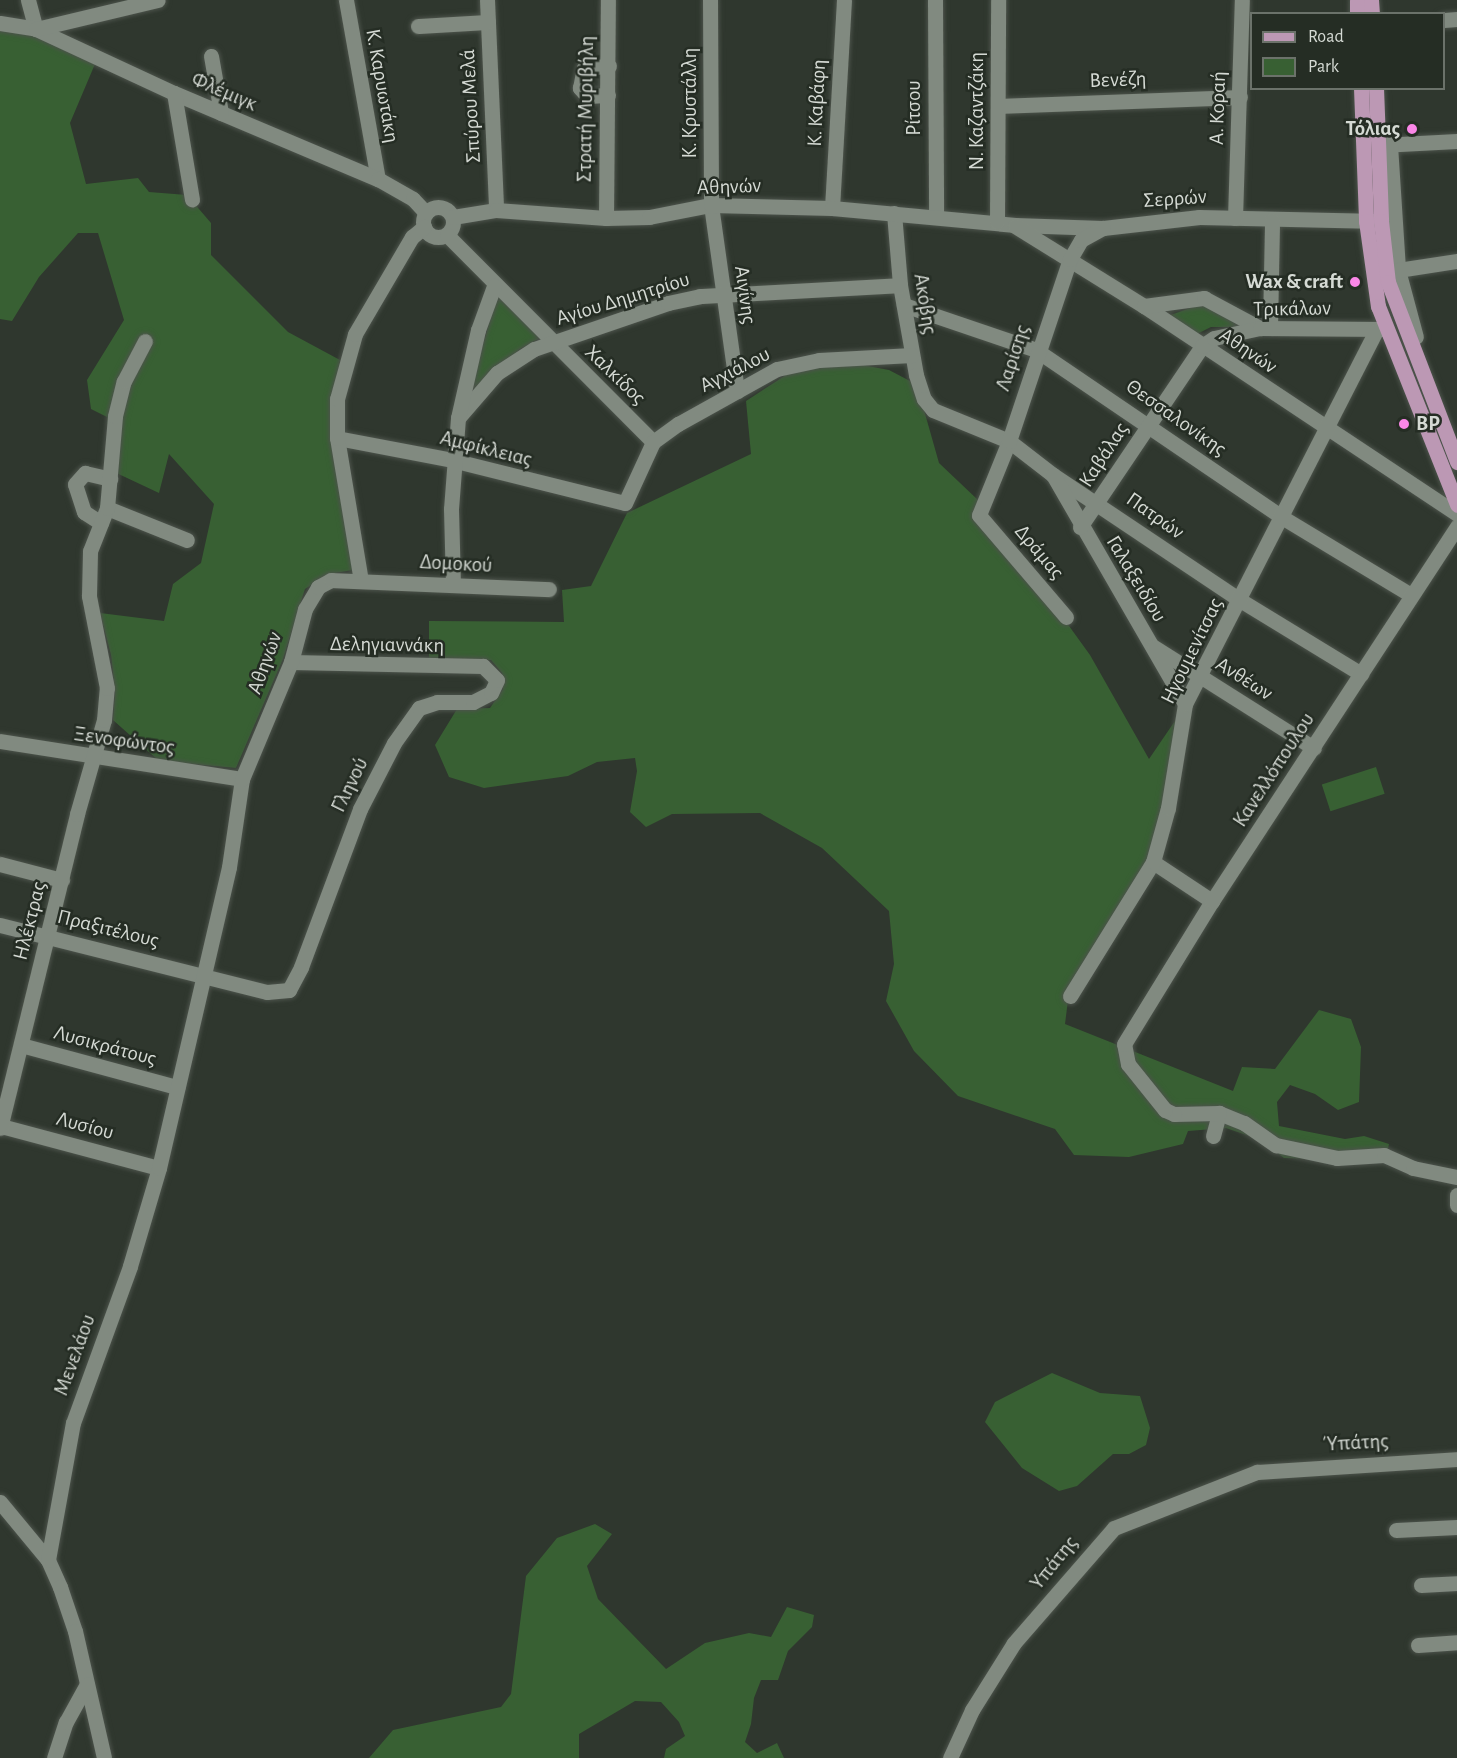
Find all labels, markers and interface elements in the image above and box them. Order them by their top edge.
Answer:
legend [1250,12,1445,90]
street label: Κ. Καρυωτάκη [360,27,404,145]
text: Road [1308,28,1344,46]
street label: Στρατή Μυριβήλη [572,35,600,183]
street label: Σπύρου Μελά [455,48,487,164]
street label: Κ. Κρυστάλλη [677,48,703,158]
street label: Ν. Καζαντζάκη [964,52,990,170]
text: Park [1308,58,1339,76]
street label: Κ. Καβάφη [802,59,832,147]
street label: Βενέζη [1089,66,1147,94]
street label: Φλέμιγκ [187,67,261,117]
street label: Α. Κοραή [1204,71,1232,145]
street label: Ρίτσου [901,80,927,136]
place label: Τόλιας [1346,116,1400,142]
marker: Τόλιας [1405,122,1419,136]
street label: Αθηνών [696,173,762,201]
street label: Σερρών [1143,184,1207,214]
street label: Αιγίνης [728,264,762,326]
street label: Αγίου Δημητρίου [553,267,693,331]
place label: Wax & craft [1245,269,1343,295]
street label: Ακόβης [908,272,942,336]
marker: Wax & craft [1348,275,1362,289]
street label: Τρικάλων [1253,296,1331,322]
street label: Λαρίσης [990,322,1036,394]
street label: Αθηνών [1214,323,1282,379]
street label: Χαλκίδος [579,340,651,410]
street label: Αγχιάλου [696,342,774,398]
street label: Θεσσαλονίκης [1121,374,1231,462]
place label: BP [1416,411,1440,437]
marker: BP [1397,417,1411,431]
street label: Καβάλας [1074,418,1134,492]
street label: Αμφίκλειας [437,425,535,473]
street label: Πατρών [1121,487,1189,545]
street label: Δράμας [1009,520,1069,584]
street label: Γαλαξειδίου [1100,531,1172,627]
street label: Δομοκού [419,550,493,578]
street label: Ηγουμενίτσας [1155,594,1229,708]
street label: Αθηνών [242,628,288,698]
street label: Δεληγιαννάκη [330,631,444,659]
street label: Ανθέων [1211,652,1277,706]
street label: Κανελλόπουλου [1228,708,1320,832]
street label: Ξενοφώντος [72,721,176,761]
street label: Γληνού [326,753,374,817]
street label: Ηλέκτρας [8,879,52,963]
street label: Πραξιτέλους [55,904,161,954]
street label: Λυσικράτους [51,1020,159,1072]
street label: Λυσίου [53,1106,117,1146]
street label: Μενελάου [49,1311,101,1399]
street label: Ύπάτης [1323,1429,1389,1457]
street label: Υπάτης [1025,1531,1083,1595]

